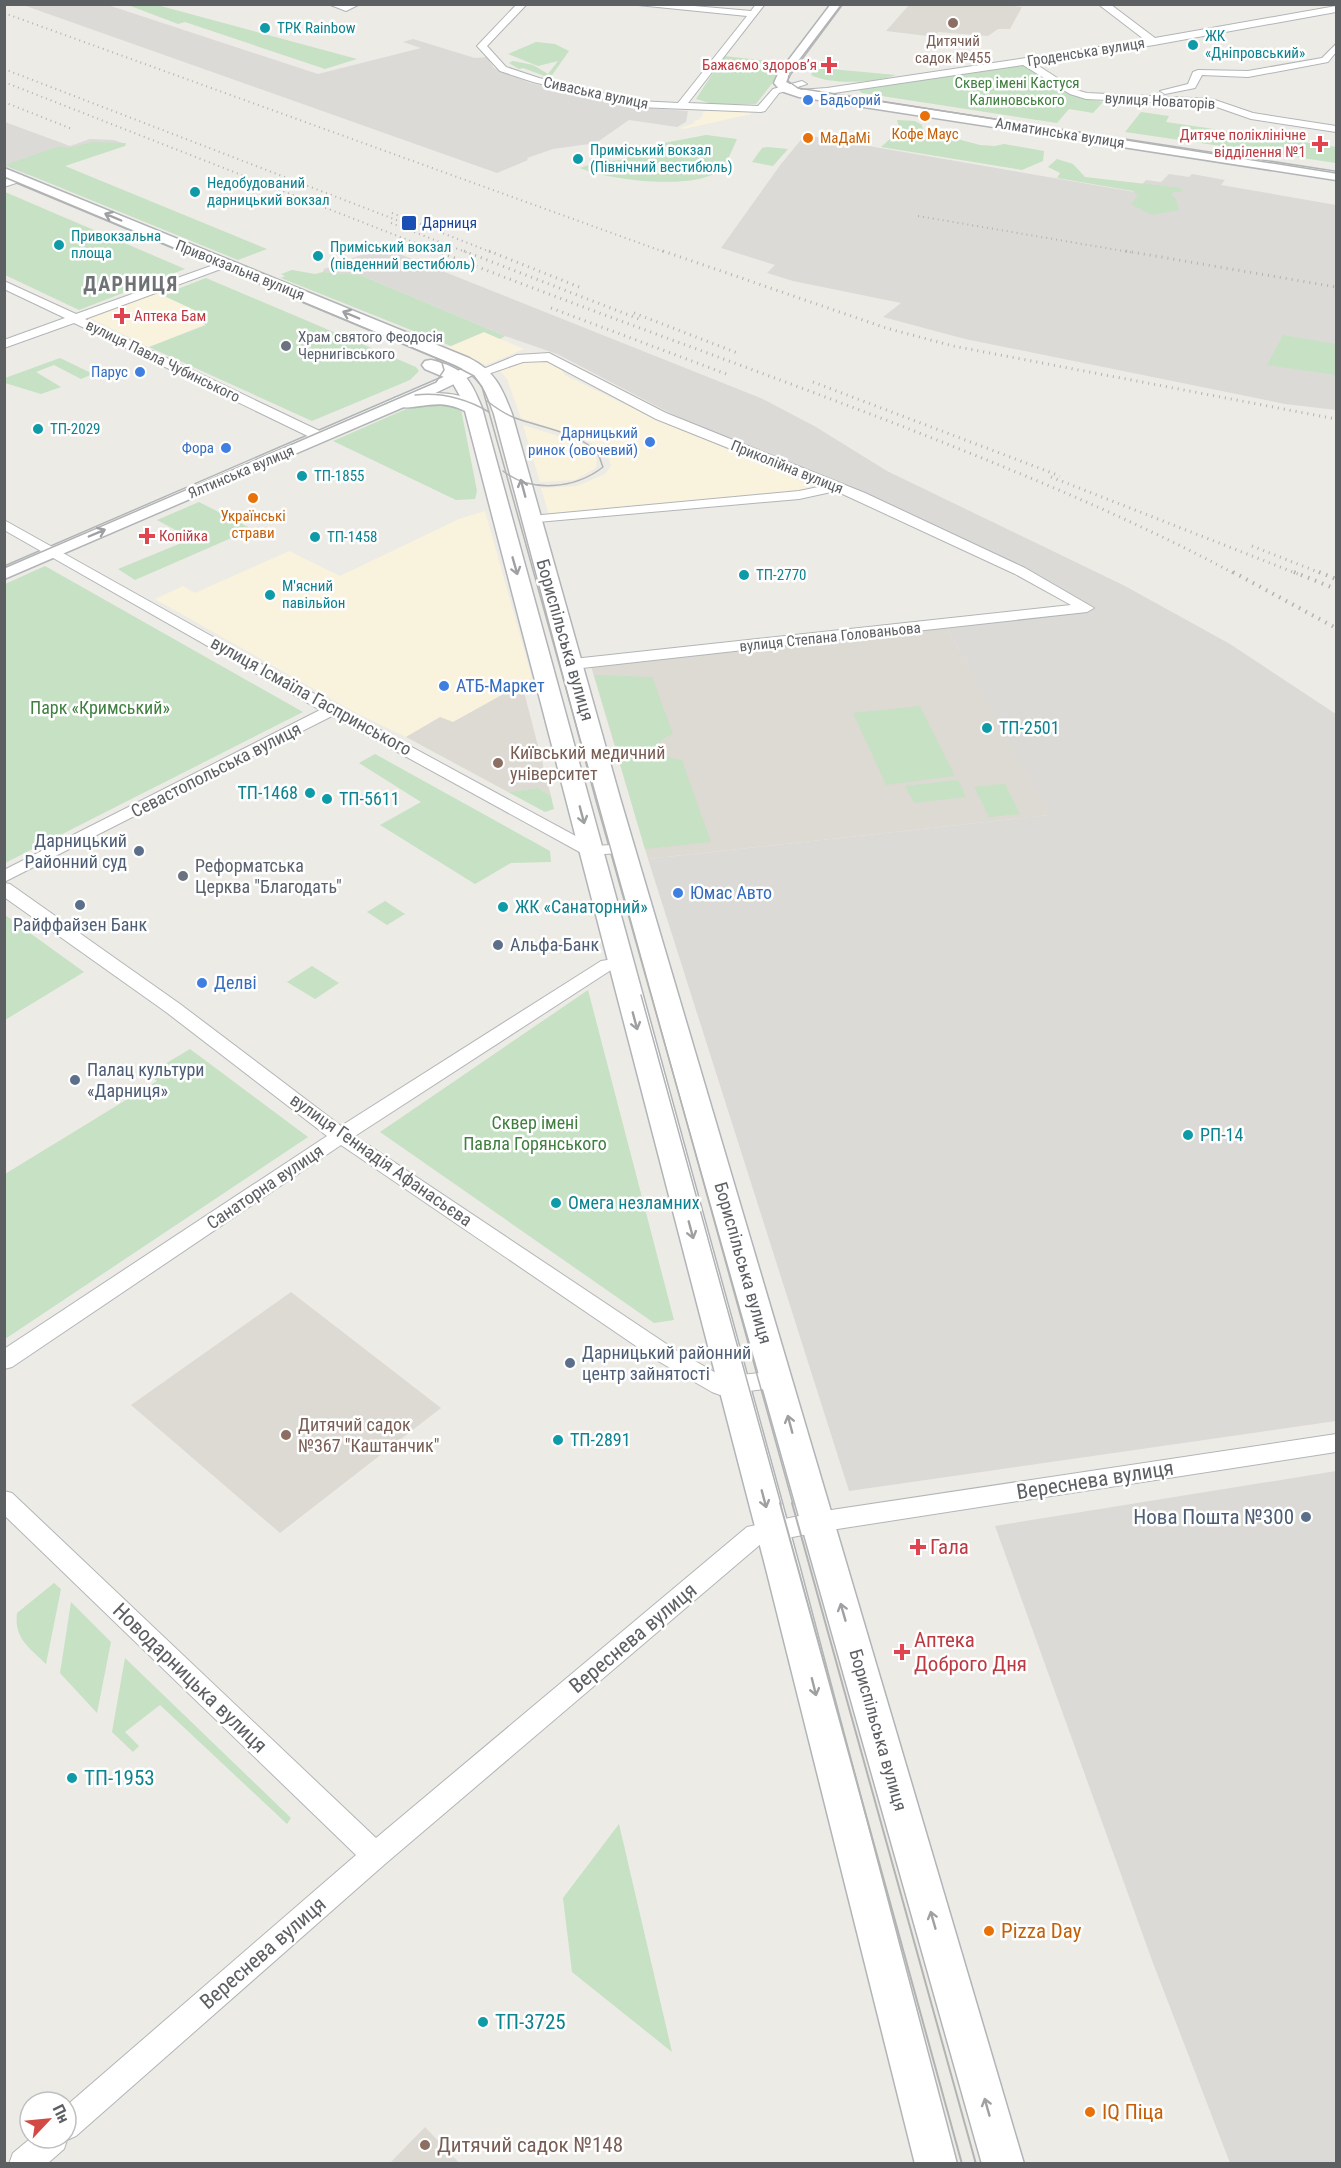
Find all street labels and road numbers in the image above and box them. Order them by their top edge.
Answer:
street label: Гроденська вулиця [1026,34,1146,70]
street label: Сиваська вулиця [542,73,650,113]
street label: вулиця Новаторів [1104,89,1216,113]
street label: Алматинська вулиця [994,114,1126,152]
street label: Привокзальна вулиця [173,236,307,304]
street label: вулиця Павла Чубинського [83,316,243,406]
street label: Приколійна вулиця [728,436,846,498]
street label: Ялтинська вулиця [185,442,297,502]
street label: Бориспільська вулиця [532,557,599,723]
street label: вулиця Степана Голованьова [739,619,921,655]
street label: вулиця Ісмаїла Гаспринського [207,632,415,760]
street label: Севастопольська вулиця [127,718,304,822]
street label: вулиця Геннадія Афанасьєва [286,1089,476,1230]
street label: Санаторна вулиця [202,1140,327,1233]
street label: Бориспільська вулиця [710,1180,777,1346]
street label: Вереснева вулиця [1015,1456,1175,1504]
street label: Вереснева вулиця [565,1578,701,1698]
street label: Новодарницька вулиця [108,1598,272,1758]
street label: Бориспільська вулиця [845,1647,912,1813]
street label: Вереснева вулиця [195,1892,331,2014]

